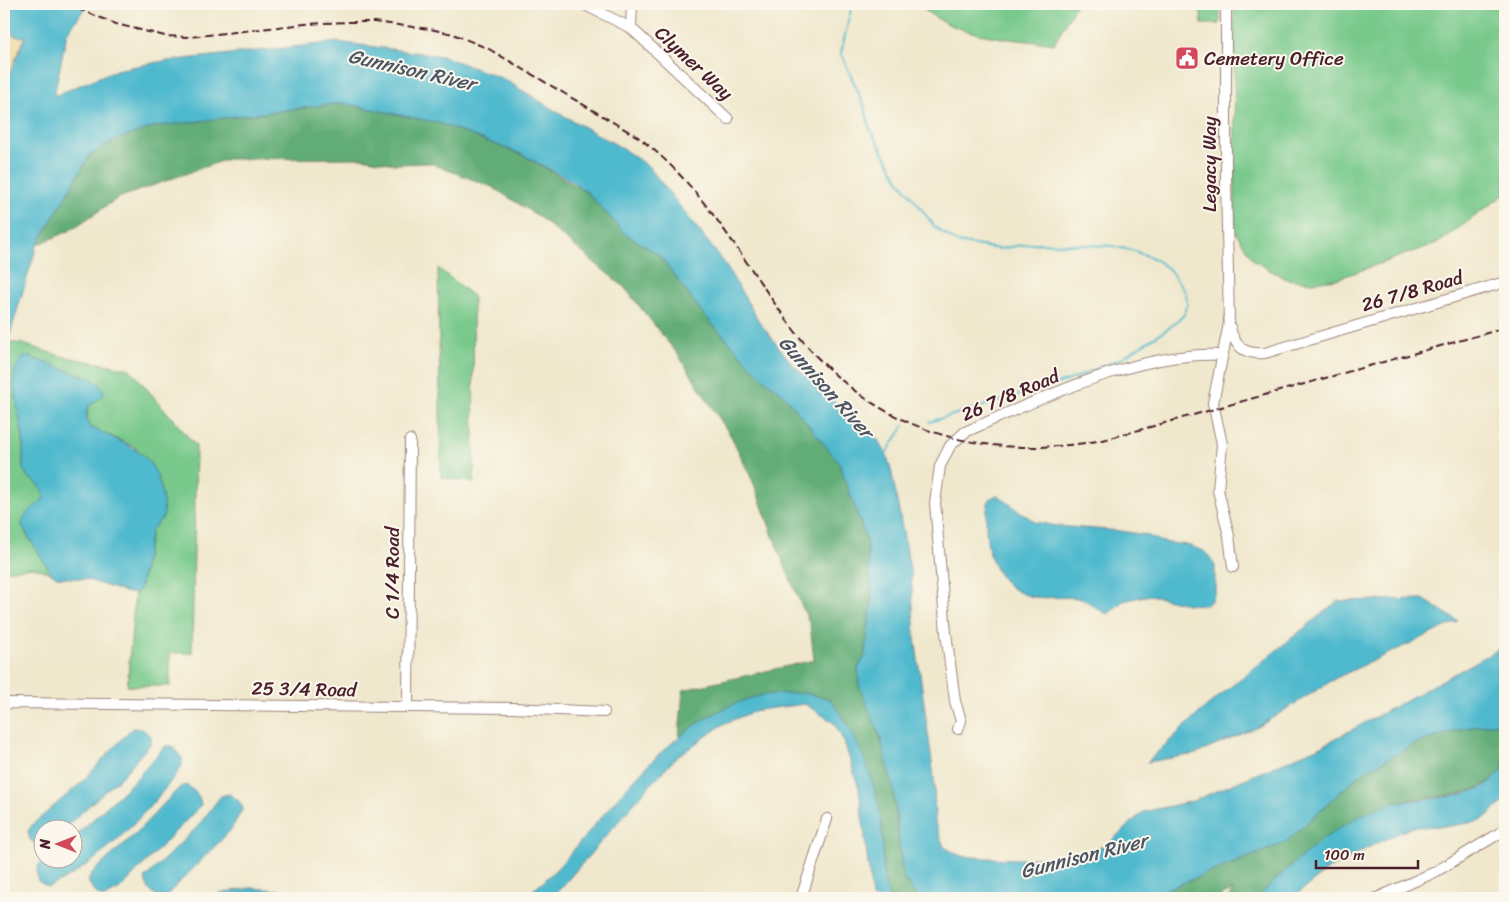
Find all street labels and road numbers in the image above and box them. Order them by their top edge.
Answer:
street label: Clymer Way [647,17,741,109]
street label: Legacy Way [1193,116,1226,212]
street label: 26 7/8 Road [1357,260,1468,321]
street label: 26 7/8 Road [956,359,1066,431]
street label: C 1/4 Road [376,525,409,619]
street label: 25 3/4 Road [251,672,359,706]

